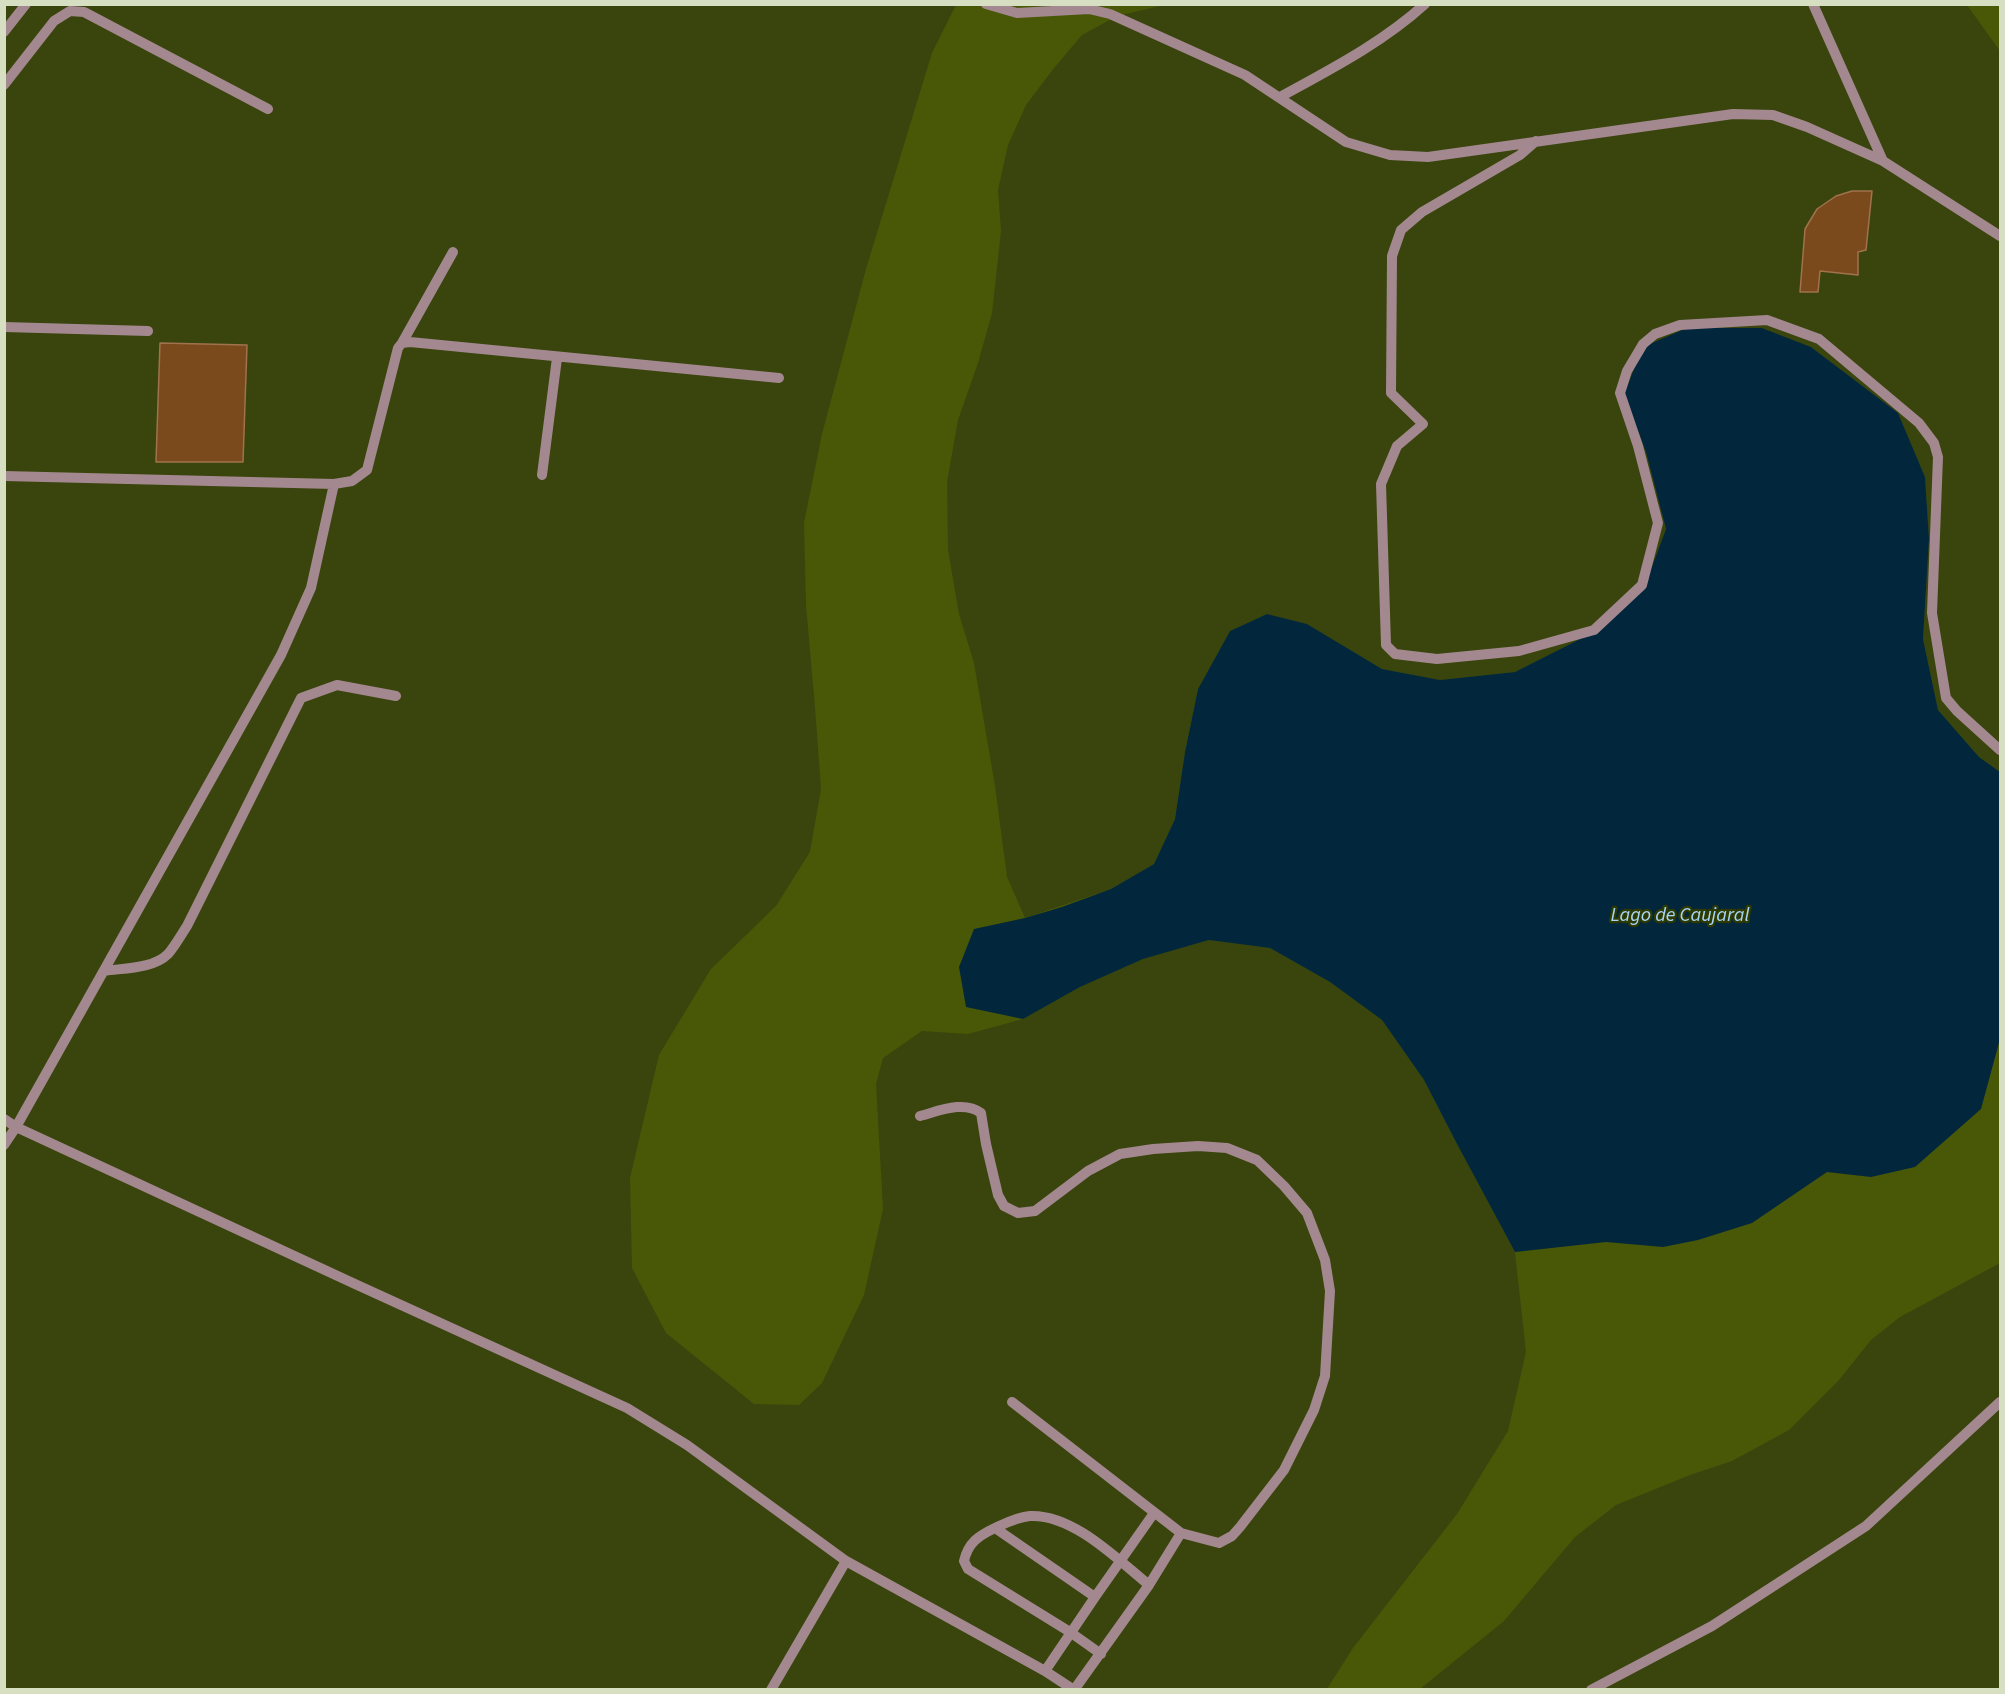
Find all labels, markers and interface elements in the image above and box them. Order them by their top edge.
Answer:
water label: Lago de Caujaral [1611,905,1749,929]

